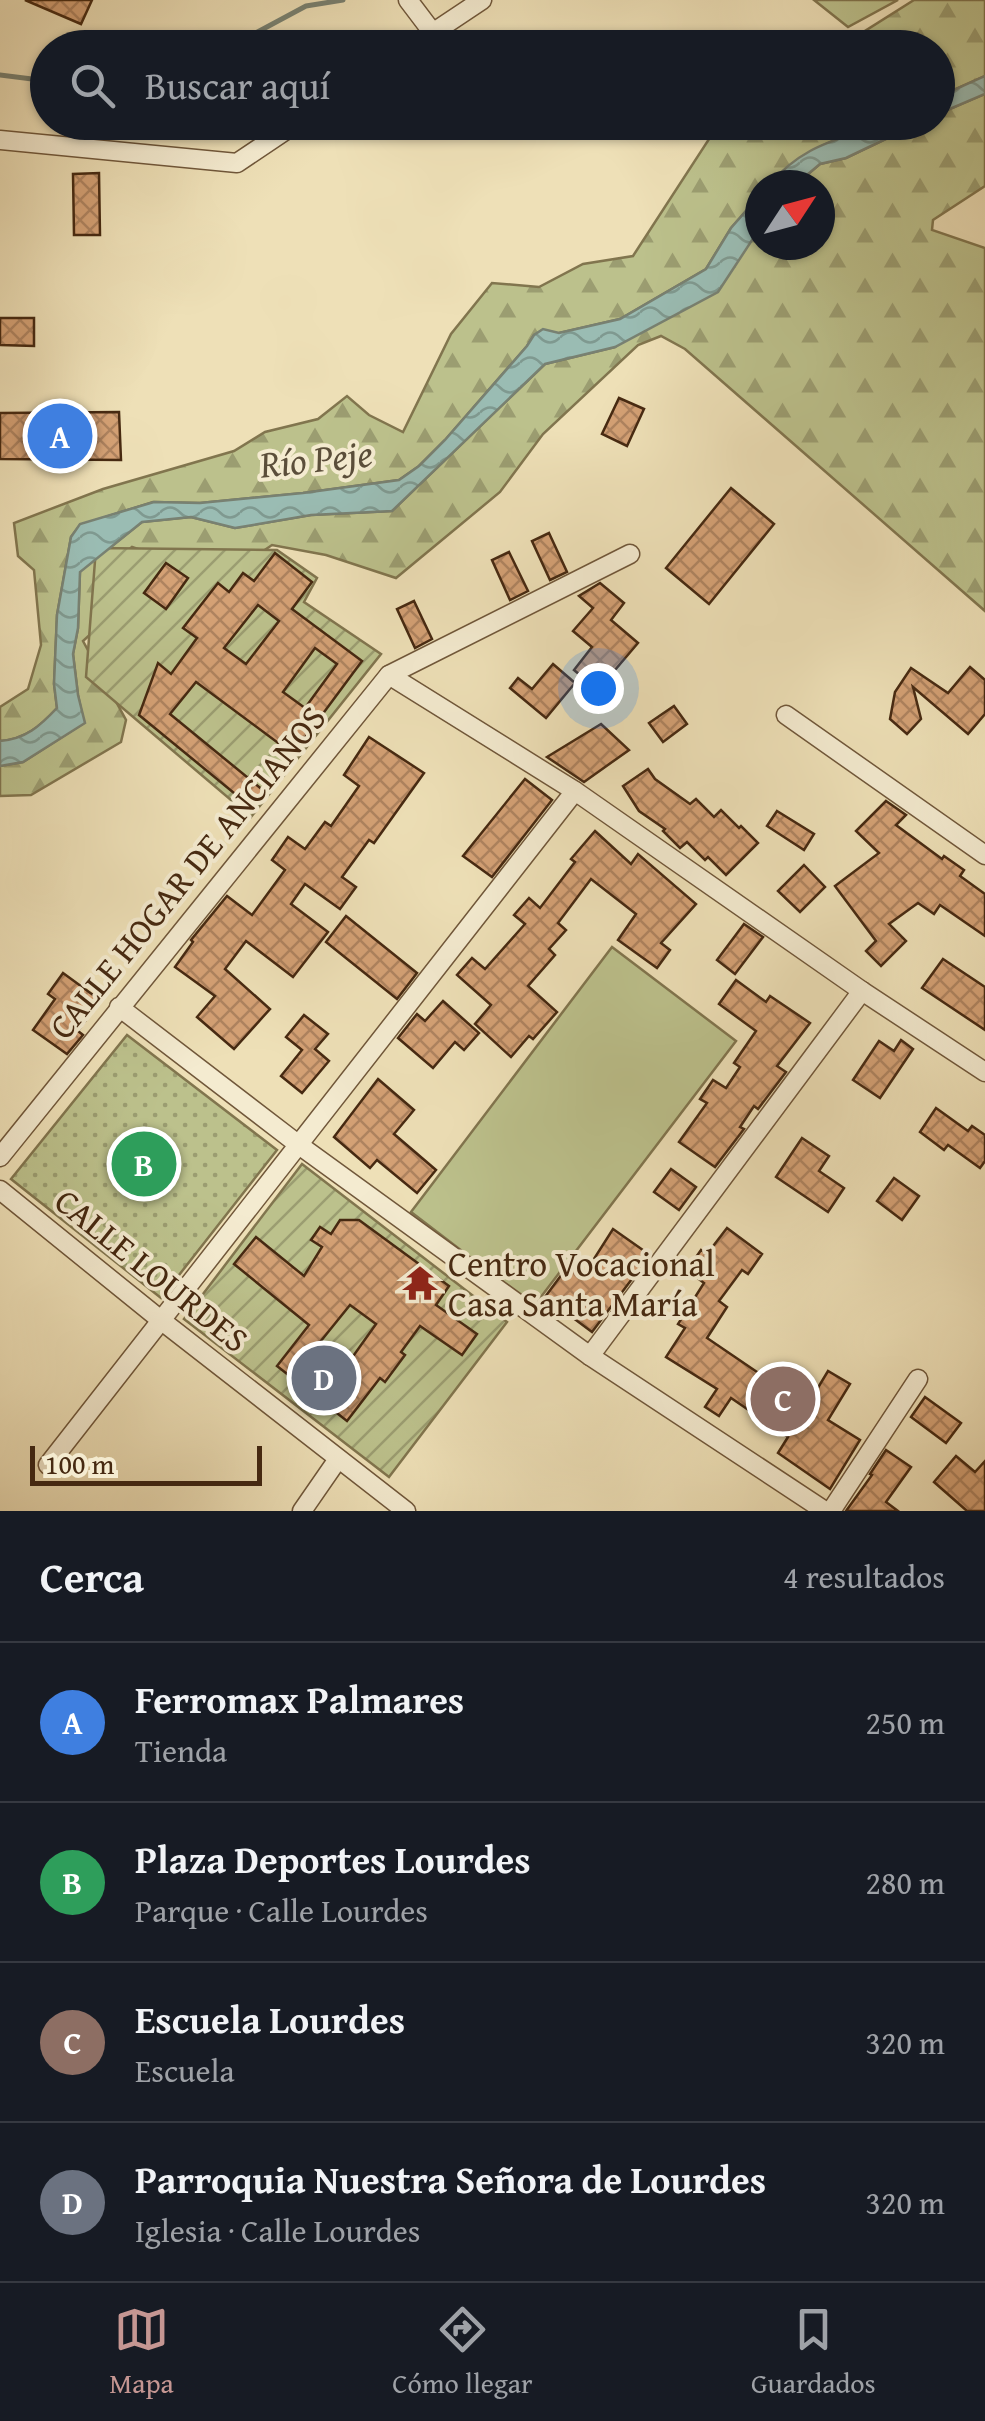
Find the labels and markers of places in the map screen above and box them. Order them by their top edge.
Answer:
pin: A [28,398,92,474]
pin: B [112,1126,176,1202]
place label: Centro Vocacional Casa Santa María [448,1238,715,1329]
temple icon: Centro Vocacional Casa Santa María [401,1264,439,1302]
pin: D [292,1340,356,1416]
pin: C [750,1362,816,1436]

